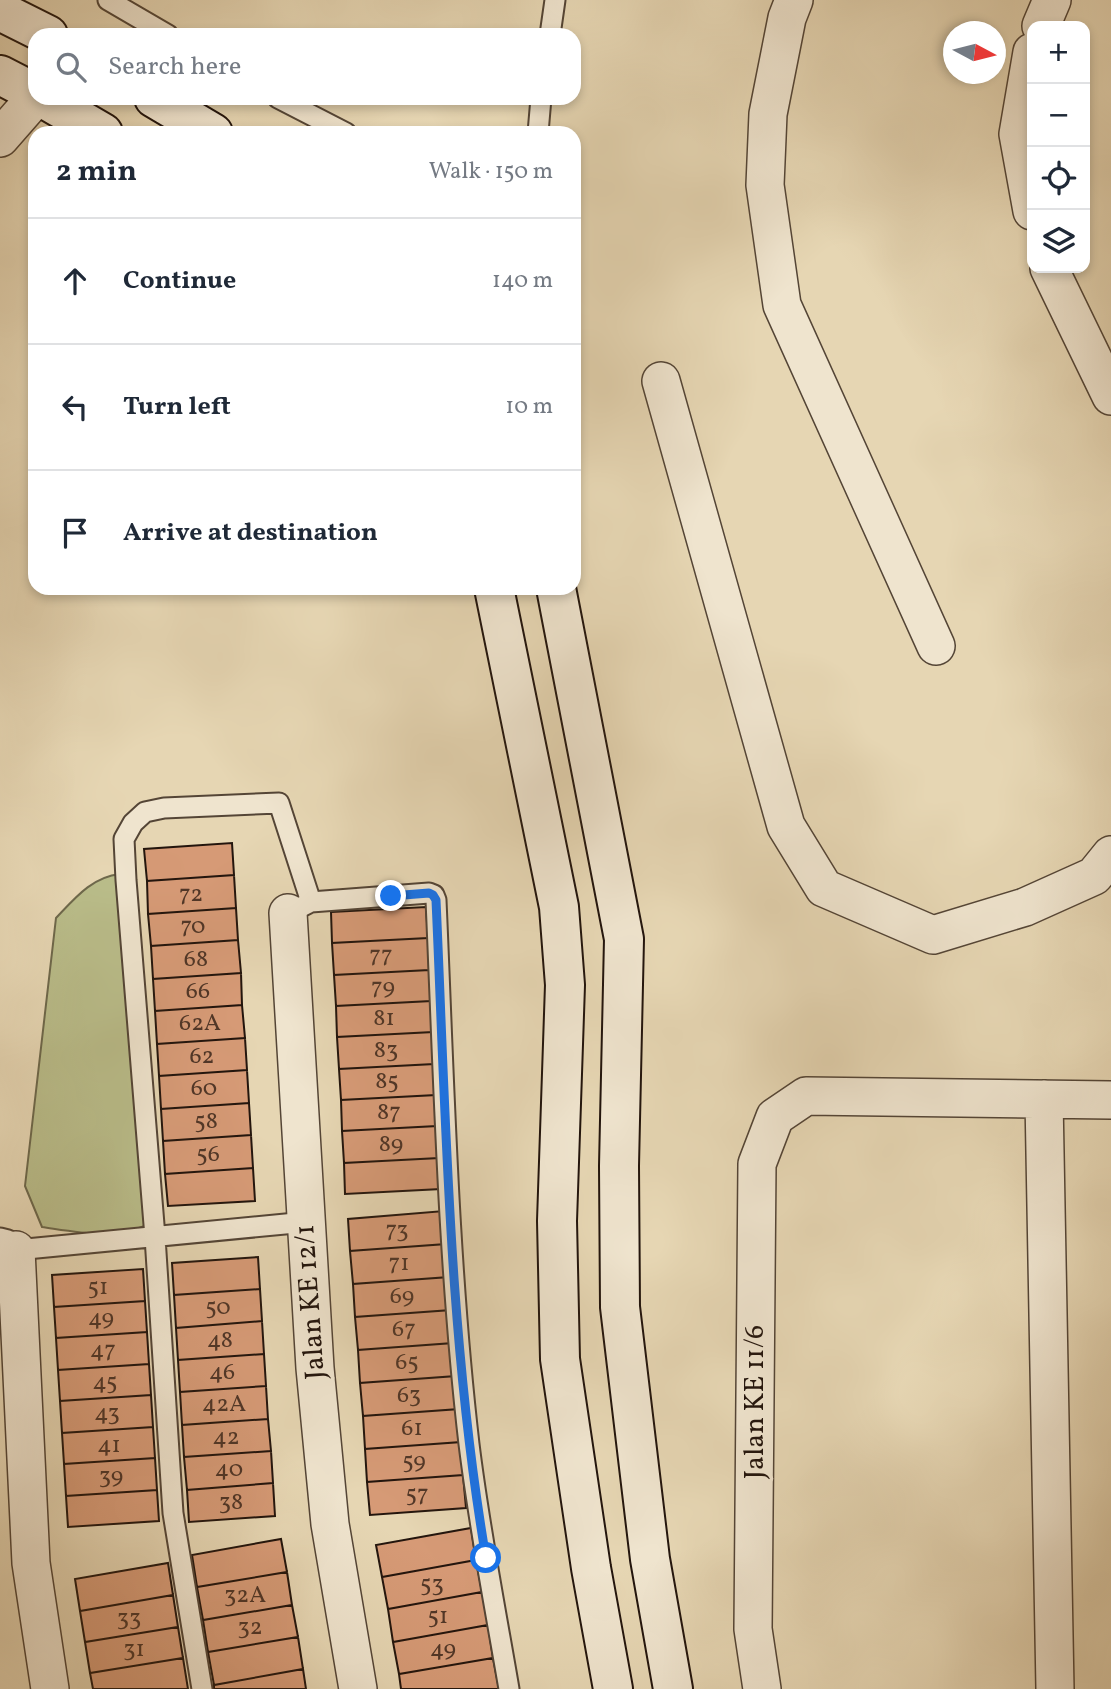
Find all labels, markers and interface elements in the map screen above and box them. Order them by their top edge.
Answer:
north arrow [943,21,1006,84]
map controls [1027,21,1090,273]
button: + [1027,21,1090,84]
search box [28,28,581,105]
icon: search [52,48,90,86]
text: Search here [108,49,241,85]
button: − [1027,84,1090,147]
button: locate [1027,147,1090,210]
text: 2 min [56,151,137,193]
text: Walk · 150 m [429,156,553,188]
button: layers [1027,210,1090,273]
icon: ahead [56,262,94,300]
text: Continue [123,263,236,299]
text: 140 m [492,265,553,297]
icon: left [56,388,94,426]
text: Turn left [123,389,231,425]
text: 10 m [505,391,553,423]
icon: arrive [56,514,94,552]
text: Arrive at destination [123,515,378,551]
house number: 72 [179,878,203,912]
route end [375,880,406,911]
house number: 70 [180,910,206,944]
house number: 77 [369,939,393,973]
house number: 68 [184,943,208,977]
house number: 79 [371,971,395,1005]
house number: 66 [186,975,210,1009]
house number: 81 [373,1002,395,1036]
house number: 62A [179,1007,221,1041]
house number: 83 [374,1034,398,1068]
house number: 62 [189,1040,215,1074]
house number: 85 [375,1065,399,1099]
house number: 60 [191,1072,217,1106]
house number: 87 [377,1096,401,1130]
house number: 58 [194,1105,218,1139]
house number: 89 [379,1128,403,1162]
house number: 56 [196,1138,220,1172]
house number: 73 [385,1214,409,1248]
street label: Jalan KE 12/1 [286,1223,336,1381]
house number: 71 [389,1247,409,1281]
house number: 51 [88,1271,108,1305]
house number: 69 [390,1280,414,1314]
house number: 50 [205,1291,231,1325]
house number: 49 [88,1302,114,1336]
house number: 67 [392,1313,416,1347]
house number: 48 [207,1324,233,1358]
street label: Jalan KE 11/6 [736,1325,775,1479]
house number: 47 [90,1334,116,1368]
house number: 65 [395,1346,419,1380]
house number: 46 [209,1356,235,1390]
house number: 45 [92,1366,118,1400]
house number: 63 [397,1379,421,1413]
house number: 42A [202,1388,246,1422]
house number: 43 [94,1397,120,1431]
house number: 61 [401,1412,423,1446]
house number: 42 [212,1421,240,1455]
house number: 41 [97,1429,121,1463]
house number: 59 [402,1445,426,1479]
house number: 40 [215,1453,243,1487]
house number: 39 [99,1460,123,1494]
house number: 57 [405,1478,429,1512]
house number: 38 [219,1486,243,1520]
route start [470,1542,501,1573]
house number: 53 [420,1568,444,1602]
house number: 32A [224,1579,266,1613]
house number: 51 [428,1600,448,1634]
house number: 33 [117,1602,141,1636]
house number: 32 [237,1611,263,1645]
house number: 31 [123,1633,145,1667]
house number: 49 [430,1633,456,1667]

